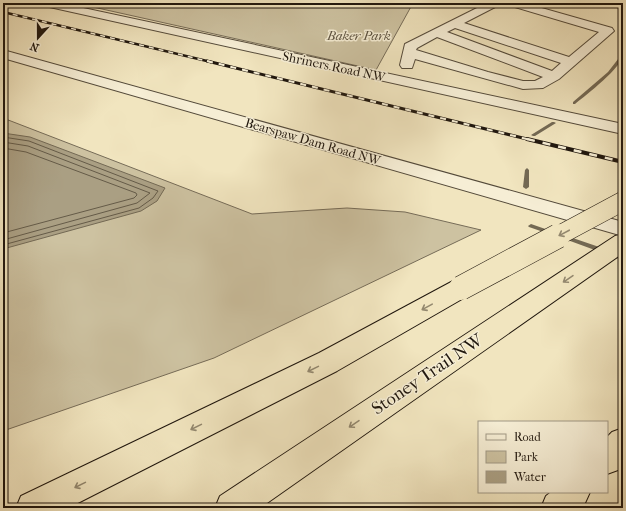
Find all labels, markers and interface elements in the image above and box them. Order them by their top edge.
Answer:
north arrow [18,18,58,58]
park label: Baker Park [326,28,391,43]
text: N [28,39,41,54]
street label: Shriners Road NW [281,48,388,85]
street label: Bearspaw Dam Road NW [243,115,384,168]
one-way arrow [558,230,570,237]
one-way arrow [562,275,573,283]
one-way arrow [421,303,433,311]
street label: Stoney Trail NW [368,329,488,419]
one-way arrow [307,366,319,373]
one-way arrow [349,420,360,428]
legend [478,421,608,493]
one-way arrow [191,424,203,431]
text: Road [514,430,541,444]
text: Park [514,450,539,464]
text: Water [513,470,547,484]
one-way arrow [74,482,86,489]

